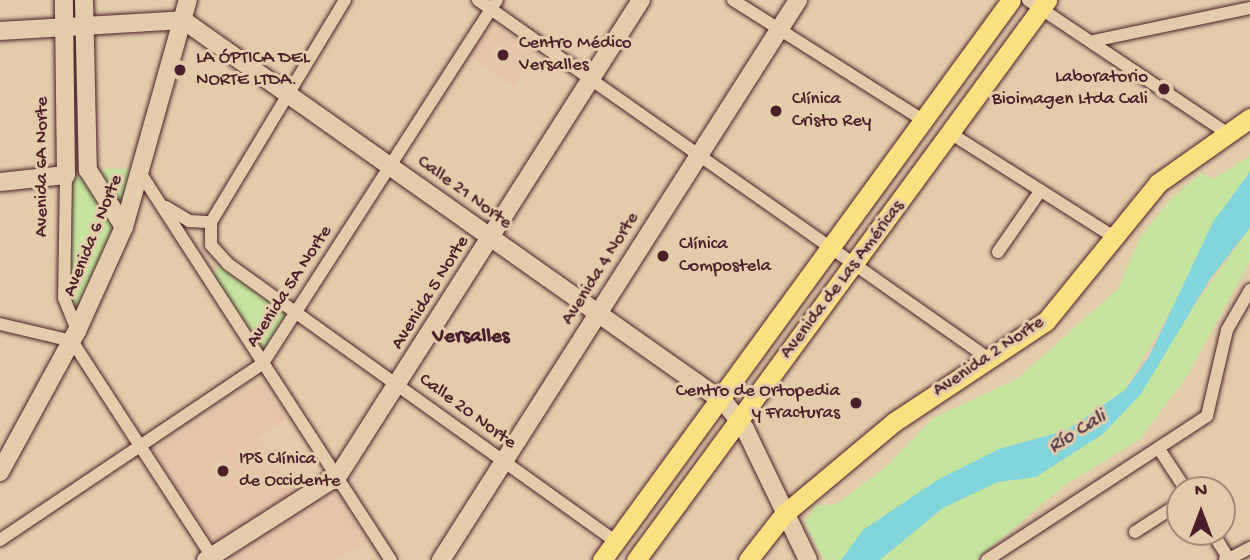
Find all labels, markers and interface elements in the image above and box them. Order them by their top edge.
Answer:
place label: Centro Médico Versalles [519,33,632,77]
marker: Centro Médico Versalles [493,45,513,65]
place label: LA ÓPTICA DEL NORTE LTDA. [196,48,310,92]
marker: LA ÓPTICA DEL NORTE LTDA. [170,60,190,80]
place label: Laboratorio Bioimagen Ltda Cali [992,67,1148,111]
marker: Laboratorio Bioimagen Ltda Cali [1154,79,1174,99]
place label: Clínica Cristo Rey [792,89,871,133]
street label: Avenida 6A Norte [32,97,54,237]
marker: Clínica Cristo Rey [766,101,786,121]
street label: Calle 21 Norte [412,151,516,235]
street label: Avenida 6 Norte [59,172,129,300]
street label: Avenida de Las Américas [776,196,910,364]
street label: Avenida 4 Norte [557,208,645,330]
street label: Avenida 5A Norte [242,222,338,352]
street label: Avenida 5 Norte [387,232,475,354]
place label: Clínica Compostela [679,234,771,278]
marker: Clínica Compostela [653,246,673,266]
street label: Avenida 2 Norte [929,311,1049,403]
district label: Versalles [432,325,510,351]
street label: Calle 20 Norte [414,369,520,455]
place label: Centro de Ortopedia y Fracturas [676,381,840,425]
marker: Centro de Ortopedia y Fracturas [846,393,866,413]
water label: Río Cali [1044,405,1112,461]
place label: IPS Clínica de Occidente [239,449,340,493]
marker: IPS Clínica de Occidente [213,461,233,481]
north arrow [1166,476,1236,546]
text: N [1195,480,1207,503]

